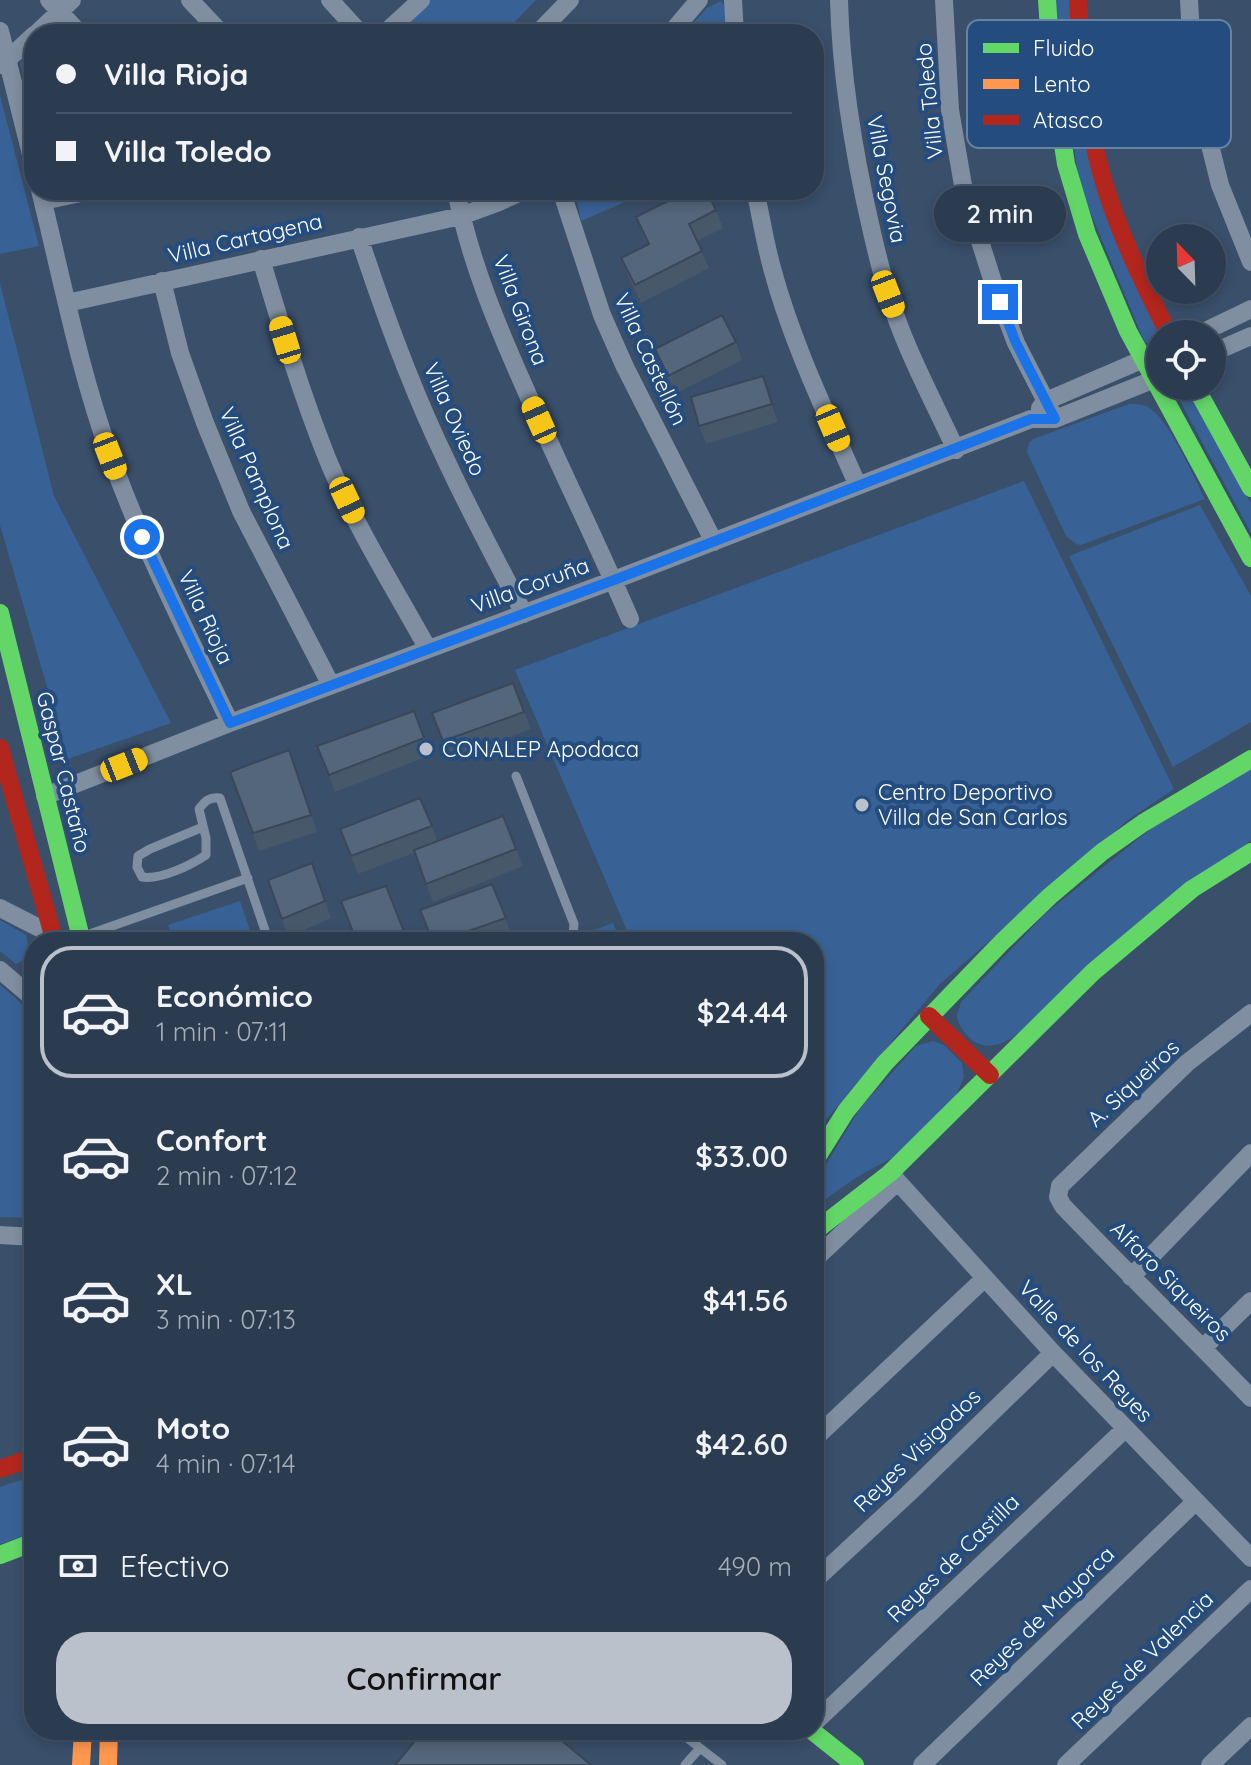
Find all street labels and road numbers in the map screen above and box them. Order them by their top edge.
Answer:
street label: Villa Toledo [909,42,949,160]
street label: Villa Segovia [861,113,913,245]
street label: Villa Cartagena [165,207,325,269]
street label: Villa Girona [487,251,555,369]
street label: Villa Castellón [608,288,694,430]
street label: Villa Oviedo [418,358,492,480]
street label: Villa Pamplona [213,403,301,553]
street label: Villa Coruña [467,551,593,619]
street label: Villa Rioja [172,565,240,669]
street label: Gaspar Castaño [30,688,98,856]
street label: A. Siqueiros [1081,1033,1185,1133]
street label: Alfaro Siqueiros [1105,1215,1237,1347]
street label: Valle de los Reyes [1013,1274,1159,1428]
street label: Reyes Visigodos [848,1382,986,1518]
street label: Reyes de Castilla [881,1488,1025,1628]
street label: Reyes de Mayorca [964,1540,1120,1692]
street label: Reyes de Valencia [1065,1585,1219,1735]

